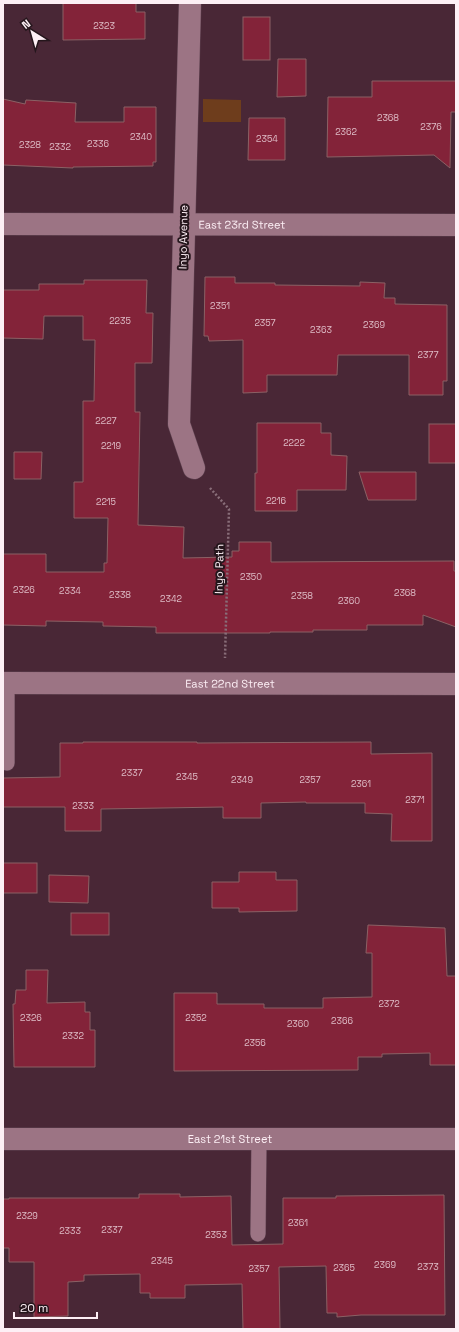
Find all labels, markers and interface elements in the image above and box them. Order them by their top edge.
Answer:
north arrow [12,12,52,52]
text: N [19,16,33,32]
house number: 2323 [93,20,115,32]
house number: 2368 [377,112,399,124]
house number: 2376 [420,121,442,133]
house number: 2362 [335,126,357,138]
house number: 2340 [130,131,152,143]
house number: 2354 [256,133,278,145]
house number: 2336 [87,138,109,150]
house number: 2328 [19,139,41,151]
house number: 2332 [49,141,71,153]
street label: Inyo Avenue [175,205,191,269]
street label: East 23rd Street [199,217,285,232]
house number: 2351 [210,300,230,312]
house number: 2235 [109,315,131,327]
house number: 2357 [254,317,276,329]
house number: 2369 [363,319,385,331]
house number: 2363 [310,324,332,336]
house number: 2377 [418,349,438,361]
house number: 2227 [95,415,117,427]
house number: 2222 [283,437,305,449]
house number: 2219 [101,440,121,452]
house number: 2216 [266,495,287,507]
house number: 2215 [96,496,116,508]
street label: Inyo Path [212,544,226,594]
house number: 2350 [240,571,262,583]
house number: 2326 [13,584,35,596]
house number: 2334 [59,585,81,597]
house number: 2368 [394,587,416,599]
house number: 2338 [109,589,131,601]
house number: 2358 [291,590,313,602]
house number: 2342 [160,593,182,605]
house number: 2360 [338,595,360,607]
street label: East 22nd Street [185,676,275,691]
house number: 2337 [121,767,143,779]
house number: 2345 [176,771,198,783]
house number: 2349 [231,774,253,786]
house number: 2357 [299,774,321,786]
house number: 2361 [351,778,371,790]
house number: 2371 [405,794,425,806]
house number: 2333 [72,800,94,812]
house number: 2372 [378,998,400,1010]
house number: 2326 [20,1012,42,1024]
house number: 2352 [185,1012,207,1024]
house number: 2366 [331,1015,353,1027]
house number: 2360 [287,1018,309,1030]
house number: 2332 [62,1030,84,1042]
house number: 2356 [244,1037,266,1049]
street label: East 21st Street [188,1132,272,1146]
house number: 2329 [16,1210,38,1222]
house number: 2361 [288,1217,308,1229]
house number: 2337 [101,1224,123,1236]
house number: 2333 [59,1225,81,1237]
house number: 2353 [205,1229,227,1241]
house number: 2345 [151,1255,173,1267]
house number: 2369 [374,1259,396,1271]
house number: 2373 [417,1261,439,1273]
house number: 2365 [333,1262,355,1274]
house number: 2357 [248,1263,270,1275]
scale bar [14,1294,97,1320]
text: 20 m [20,1300,48,1316]

